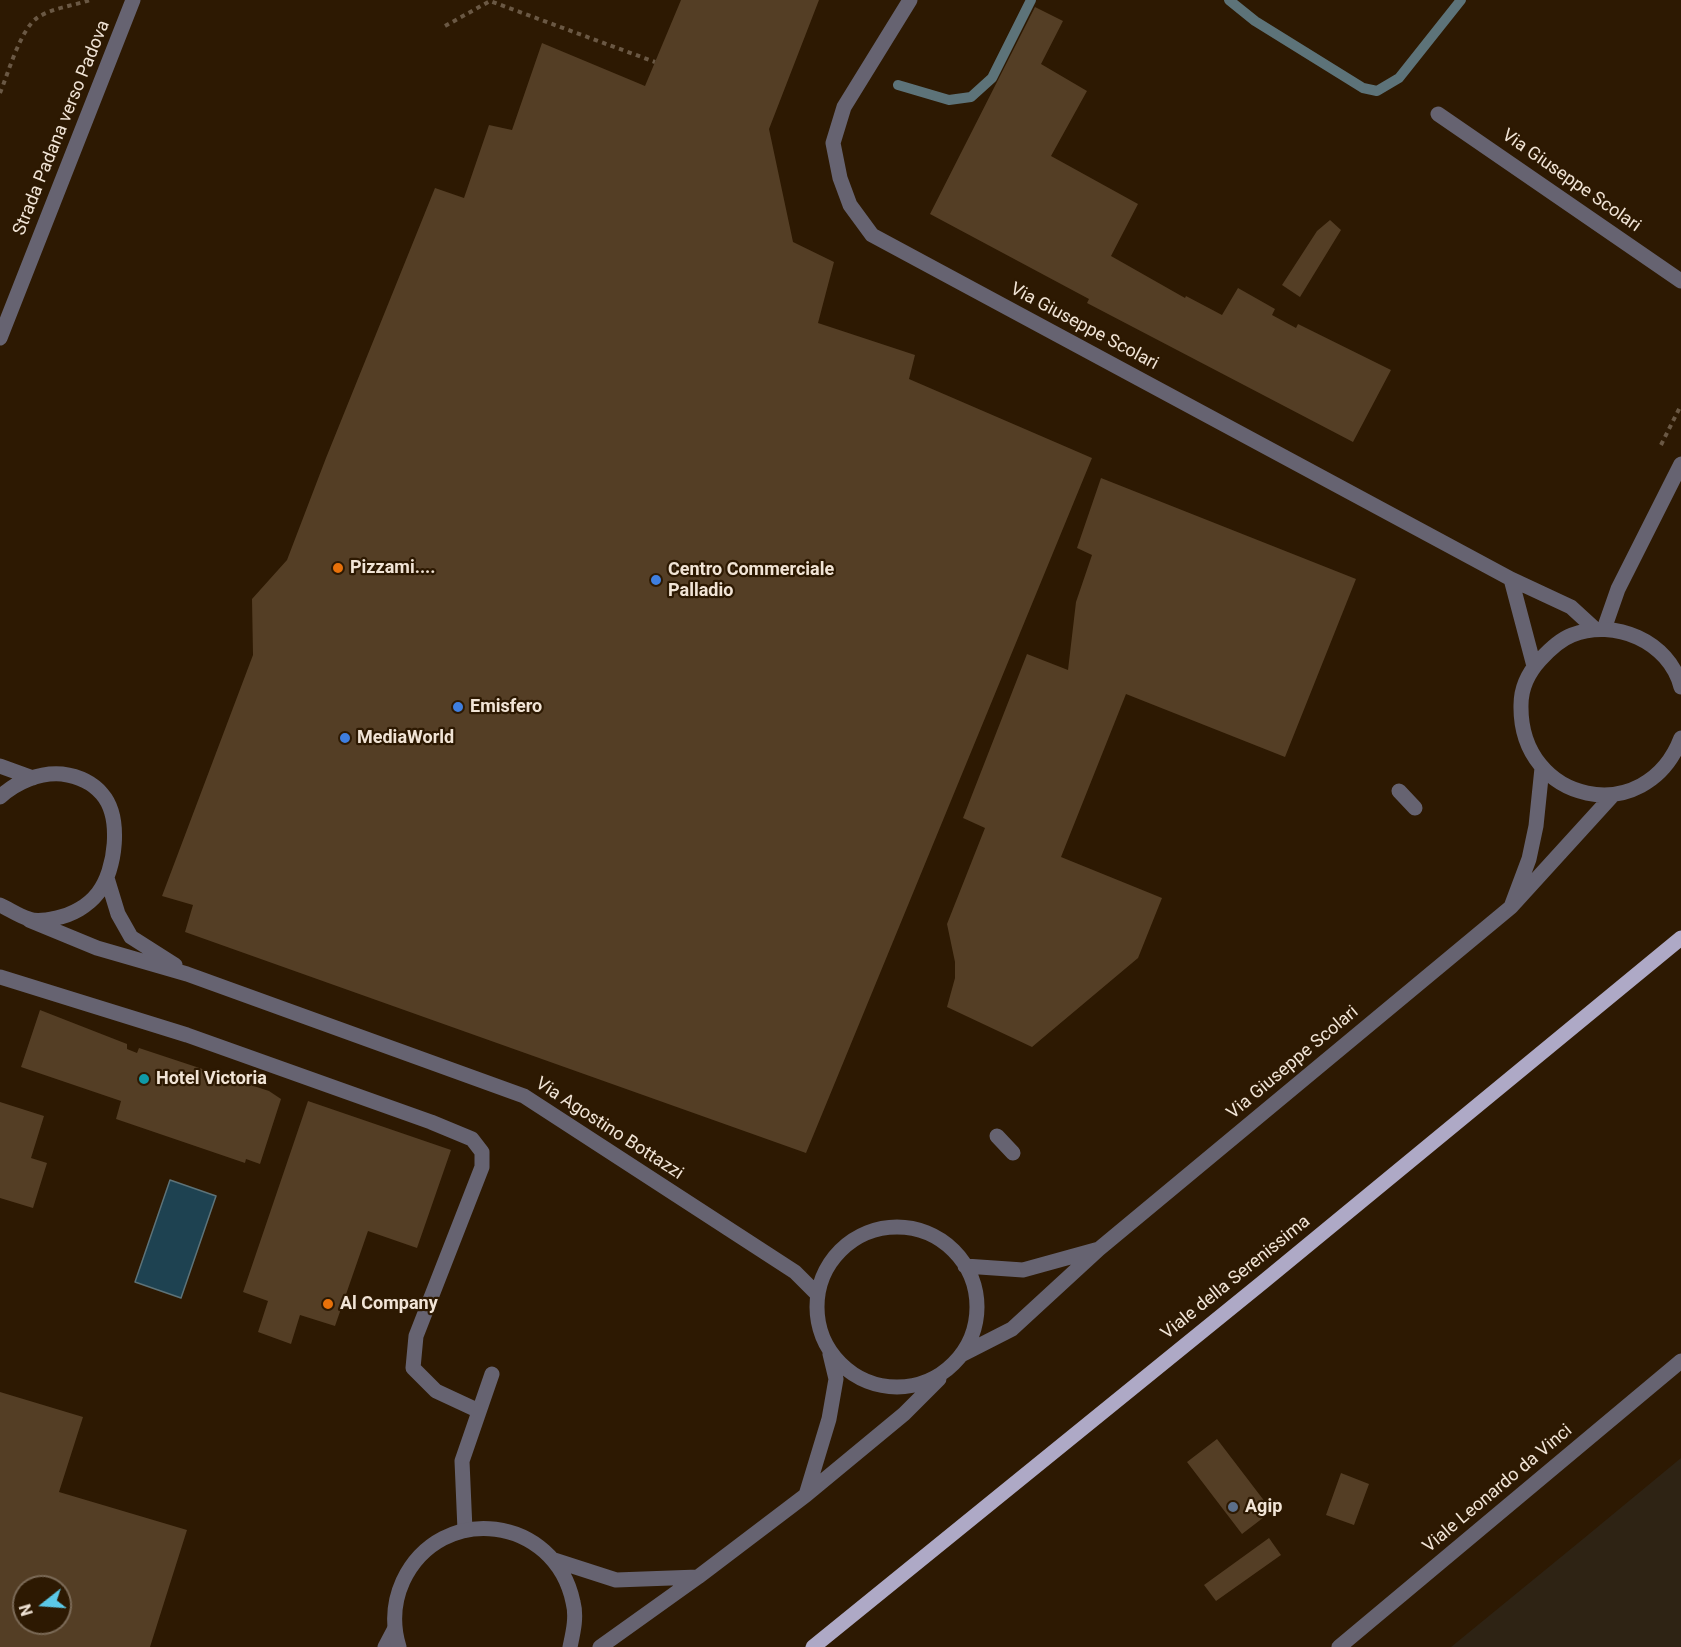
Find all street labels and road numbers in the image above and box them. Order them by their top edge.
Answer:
street label: Strada Padana verso Padova [9,17,115,239]
street label: Via Giuseppe Scolari [1497,125,1645,237]
street label: Via Giuseppe Scolari [1006,279,1162,375]
street label: Via Giuseppe Scolari [1223,1002,1363,1124]
street label: Via Agostino Bottazzi [531,1073,687,1185]
street label: Viale della Serenissima [1157,1211,1315,1345]
street label: Viale Leonardo da Vinci [1419,1420,1577,1558]

